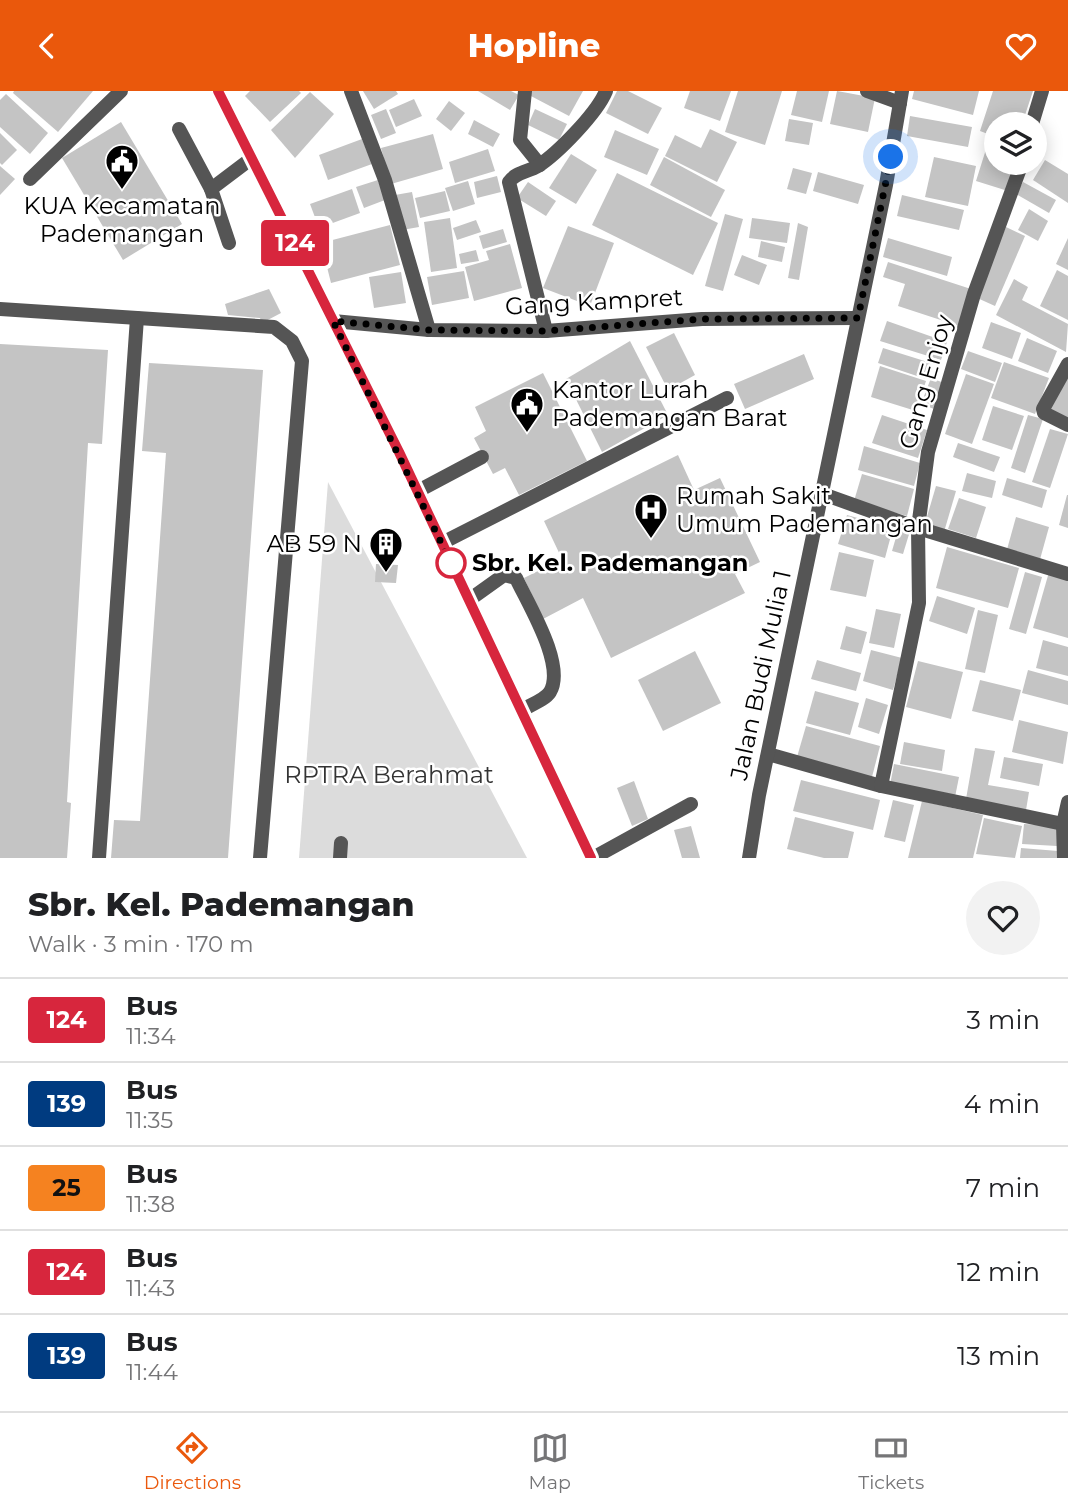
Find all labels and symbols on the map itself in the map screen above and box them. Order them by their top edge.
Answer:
your location [873,139,908,174]
public building icon: KUA Kecamatan Pademangan [103,142,141,191]
place label: KUA Kecamatan Pademangan [24,191,220,248]
line badge: 124 [255,220,335,266]
street label: Gang Kampret [504,282,684,321]
street label: Gang Enjoy [893,311,959,452]
place label: Kantor Lurah Pademangan Barat [552,375,788,432]
public building icon: Kantor Lurah Pademangan Barat [508,385,546,434]
place label: Rumah Sakit Umum Pademangan [676,481,933,538]
hospital icon: Rumah Sakit Umum Pademangan [632,491,670,540]
building icon: AB 59 N [367,525,405,574]
place label: AB 59 N [266,529,362,558]
marker: Sbr. Kel. Pademangan [436,548,466,578]
place label: Sbr. Kel. Pademangan [472,548,748,577]
street label: Jalan Budi Mulia 1 [724,567,797,783]
park label: RPTRA Berahmat [284,760,494,789]

